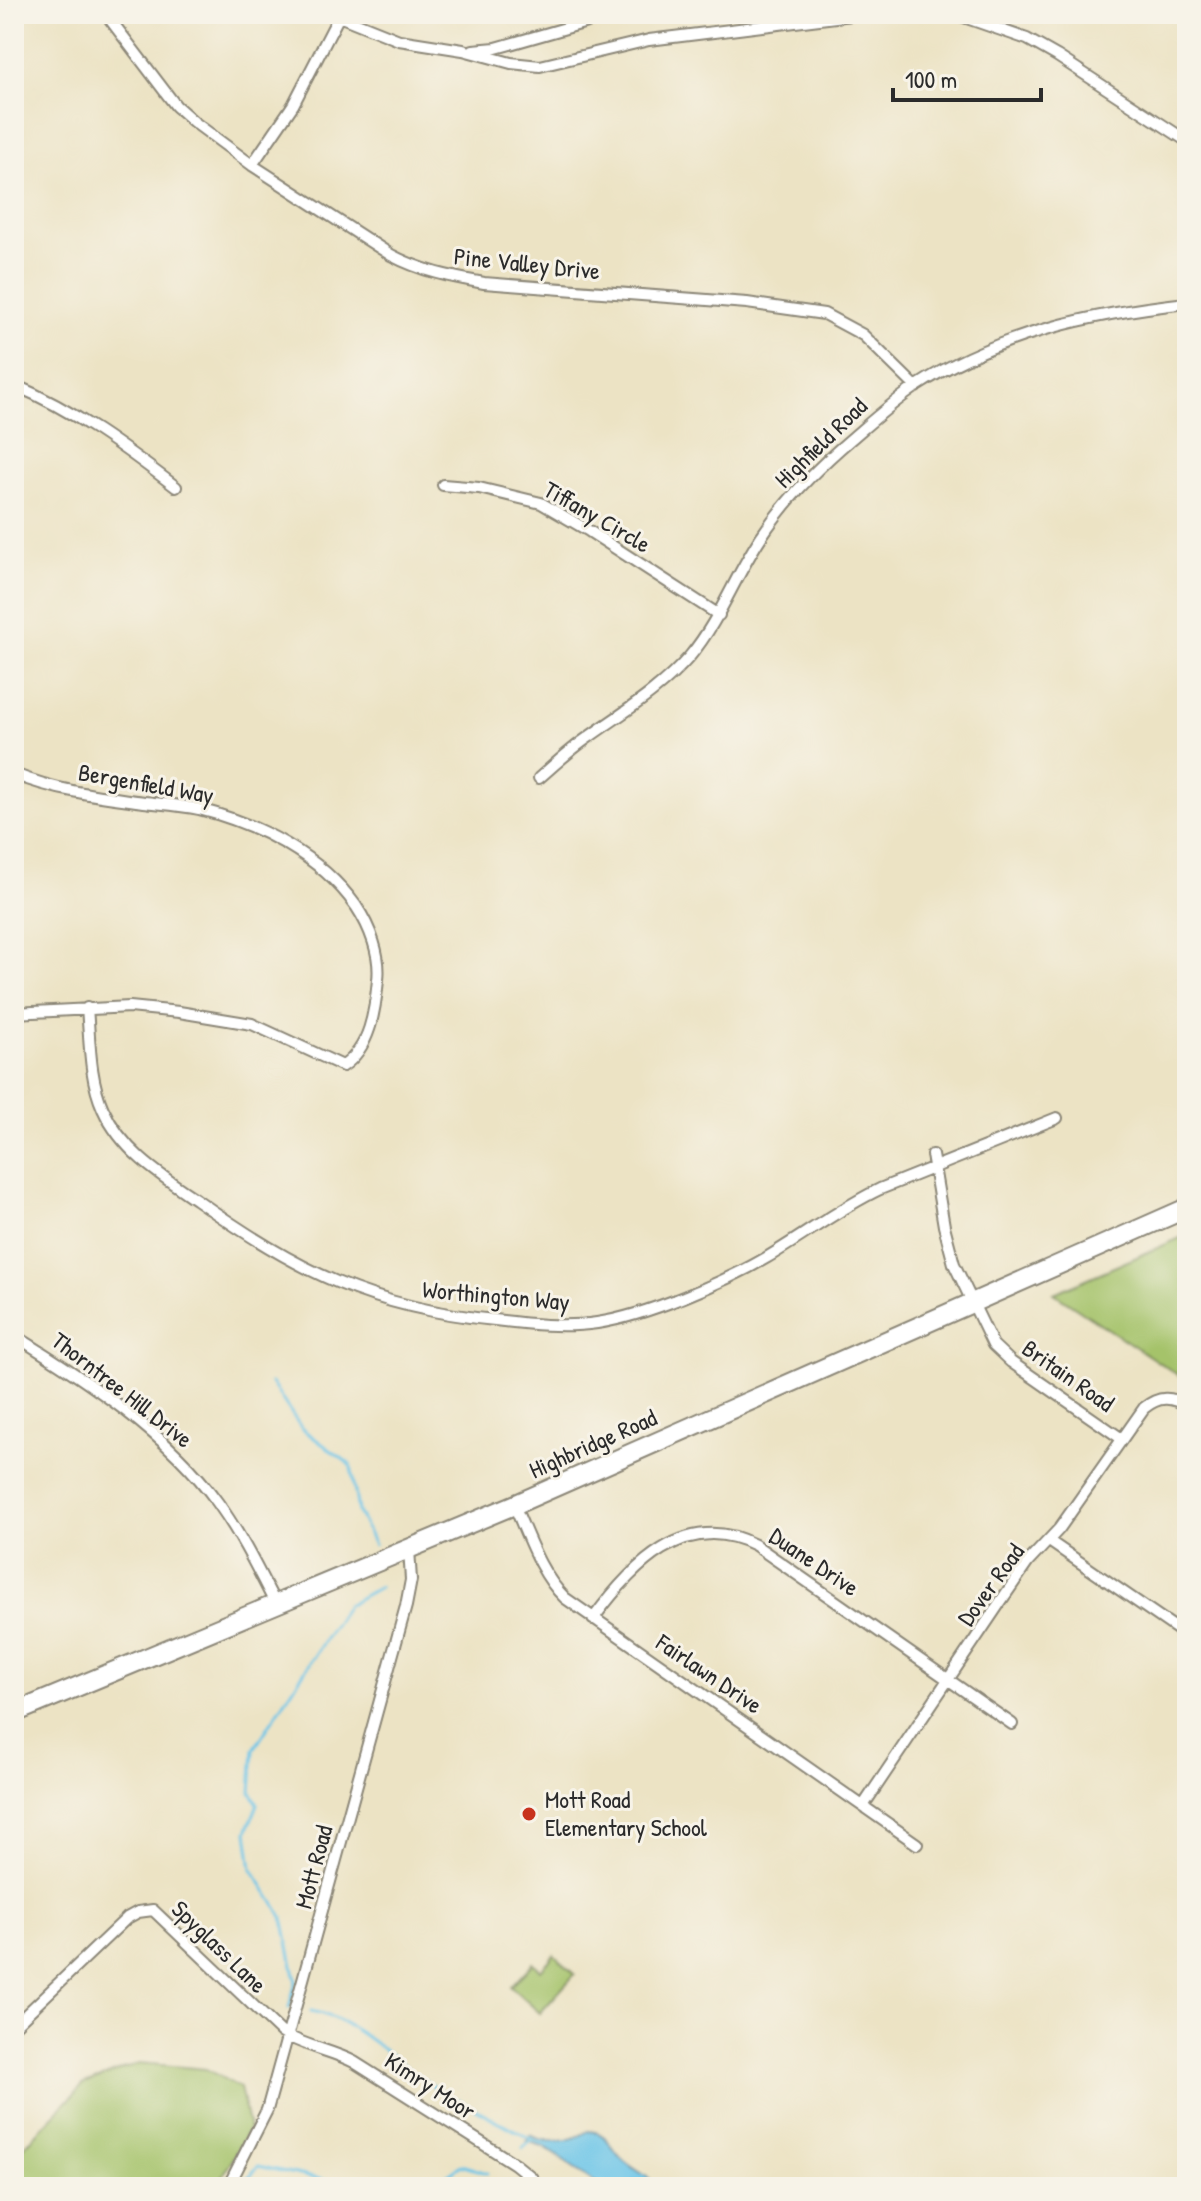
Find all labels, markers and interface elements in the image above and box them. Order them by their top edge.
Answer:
scale bar [893,52,1041,102]
text: 100 m [905,63,957,95]
street label: Pine Valley Drive [453,239,602,287]
street label: Highfield Road [767,390,874,494]
street label: Tiffany Circle [538,473,657,560]
street label: Bergenfield Way [76,755,216,811]
street label: Worthington Way [421,1273,571,1317]
street label: Thorntree Hill Drive [45,1324,200,1455]
street label: Britain Road [1016,1332,1121,1419]
street label: Highbridge Road [524,1401,661,1485]
street label: Duane Drive [764,1520,866,1603]
street label: Dover Road [950,1537,1031,1632]
street label: Fairlawn Drive [649,1625,769,1721]
place label: Mott Road Elementary School [545,1783,708,1843]
marker: Mott Road Elementary School [520,1805,538,1823]
street label: Mott Road [287,1821,340,1912]
street label: Spyglass Lane [165,1893,275,2000]
street label: Kimry Moor [379,2044,482,2126]

